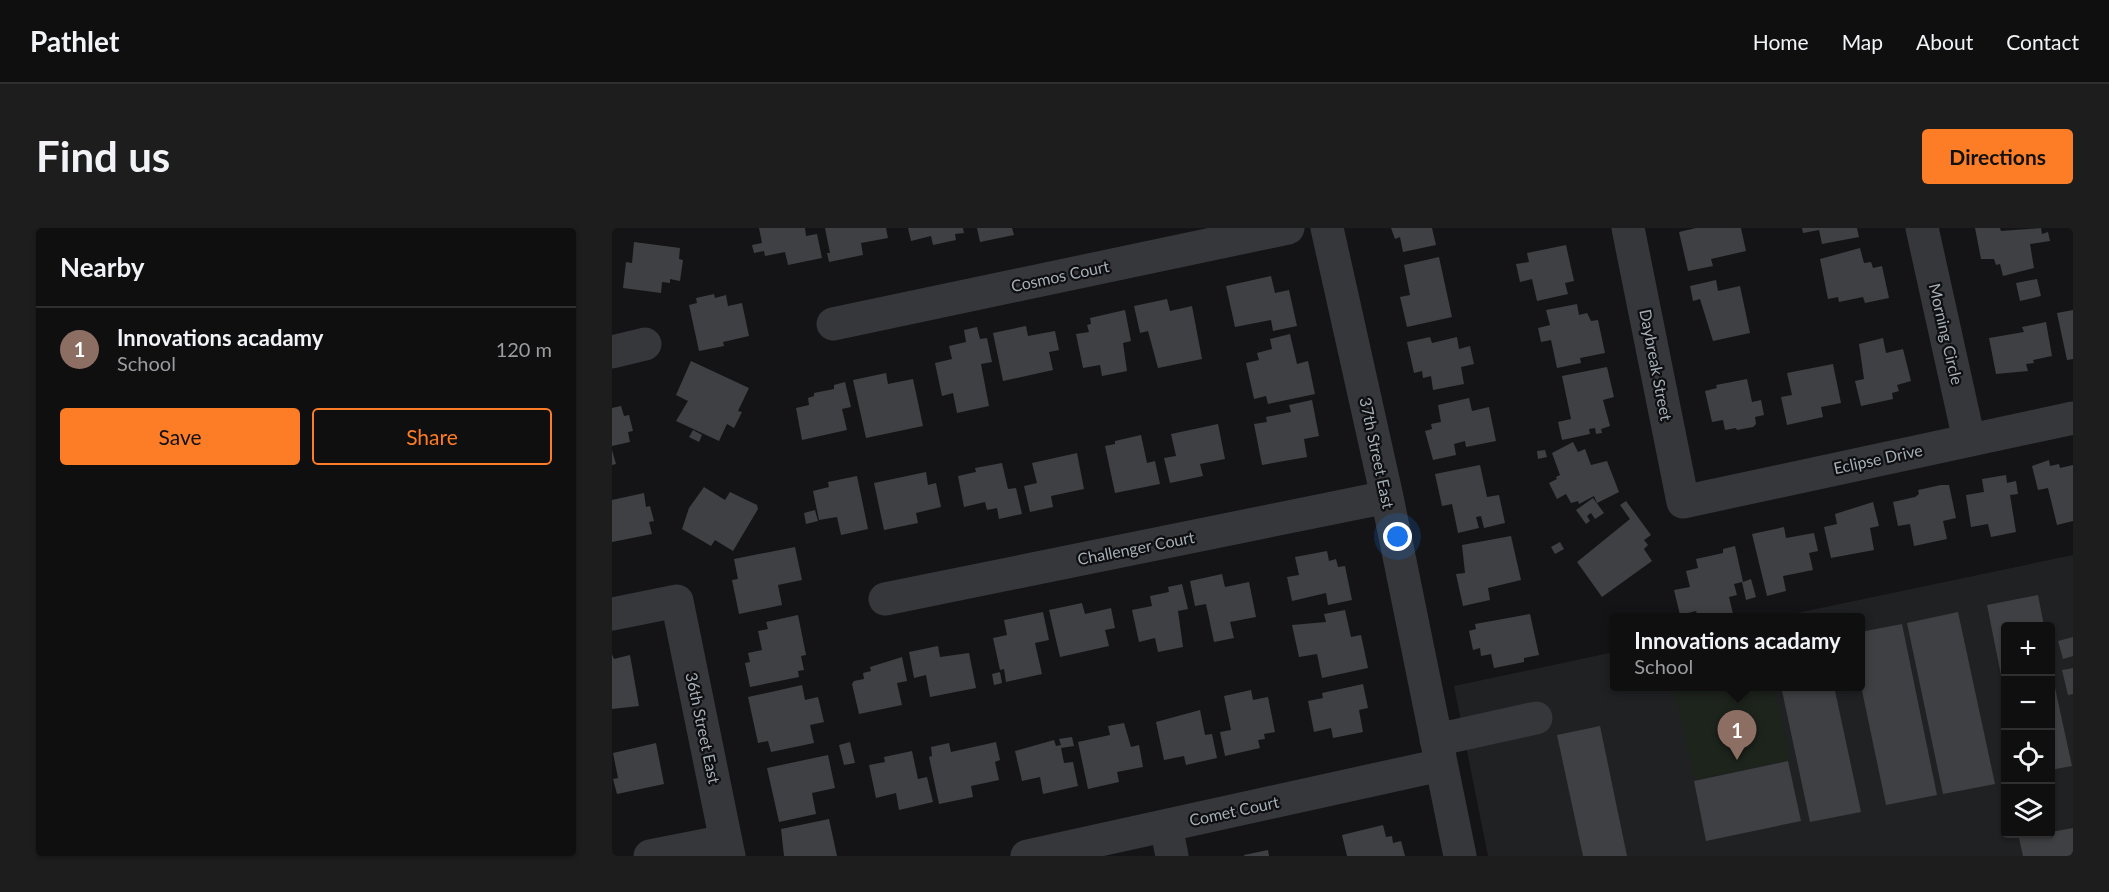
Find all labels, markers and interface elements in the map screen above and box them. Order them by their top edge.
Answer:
text: Pathlet [30,24,119,58]
text: Home [1753,29,1809,54]
text: Map [1842,29,1883,54]
text: About [1916,29,1973,54]
text: Contact [2006,29,2079,54]
button: Directions [1922,129,2073,184]
text: Find us [36,131,170,181]
text: Nearby [60,251,145,283]
street label: Cosmos Court [1009,256,1111,295]
street label: Morning Circle [1926,281,1967,386]
street label: Daybreak Street [1636,308,1677,423]
text: Innovations acadamy [117,324,323,351]
text: 1 [74,337,85,361]
text: 120 m [496,337,552,361]
text: School [117,351,176,375]
street label: 37th Street East [1356,396,1399,511]
button: Save [60,408,300,465]
button: Share [312,408,552,465]
street label: Eclipse Drive [1832,440,1924,477]
your location [1383,522,1412,551]
street label: Challenger Court [1076,527,1196,568]
popup [1610,613,1865,691]
map controls [2001,622,2055,838]
button: + [2001,622,2055,676]
text: Innovations acadamy [1634,627,1841,654]
text: School [1634,654,1693,678]
street label: 36th Street East [682,671,725,786]
button: − [2001,676,2055,730]
pin: 1 [1718,710,1756,760]
button: locate [2001,730,2055,784]
button: layers [2001,784,2055,838]
street label: Comet Court [1187,792,1281,829]

